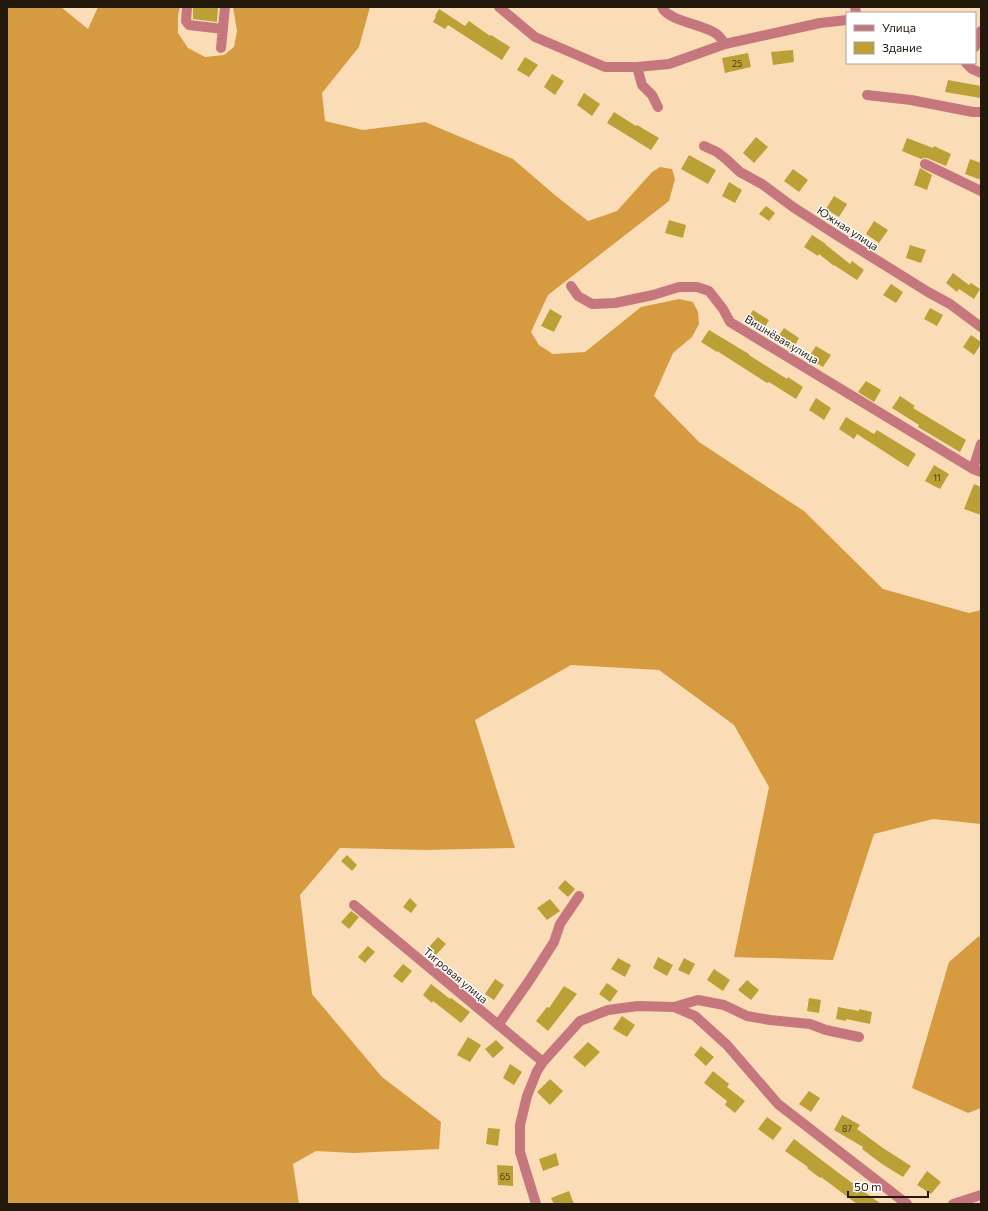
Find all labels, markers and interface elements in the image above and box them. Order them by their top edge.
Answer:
legend [846,12,976,64]
text: Улица [882,20,916,34]
text: Здание [882,40,922,54]
house number: 25 [732,58,742,69]
street label: Южная улица [815,203,881,253]
street label: Вишнёвая улица [743,312,821,366]
house number: 11 [933,472,941,483]
street label: Тигровая улица [421,944,491,1006]
house number: 87 [842,1123,852,1134]
house number: 65 [500,1171,510,1182]
scale bar [848,1173,928,1199]
text: 50 m [854,1179,882,1193]

